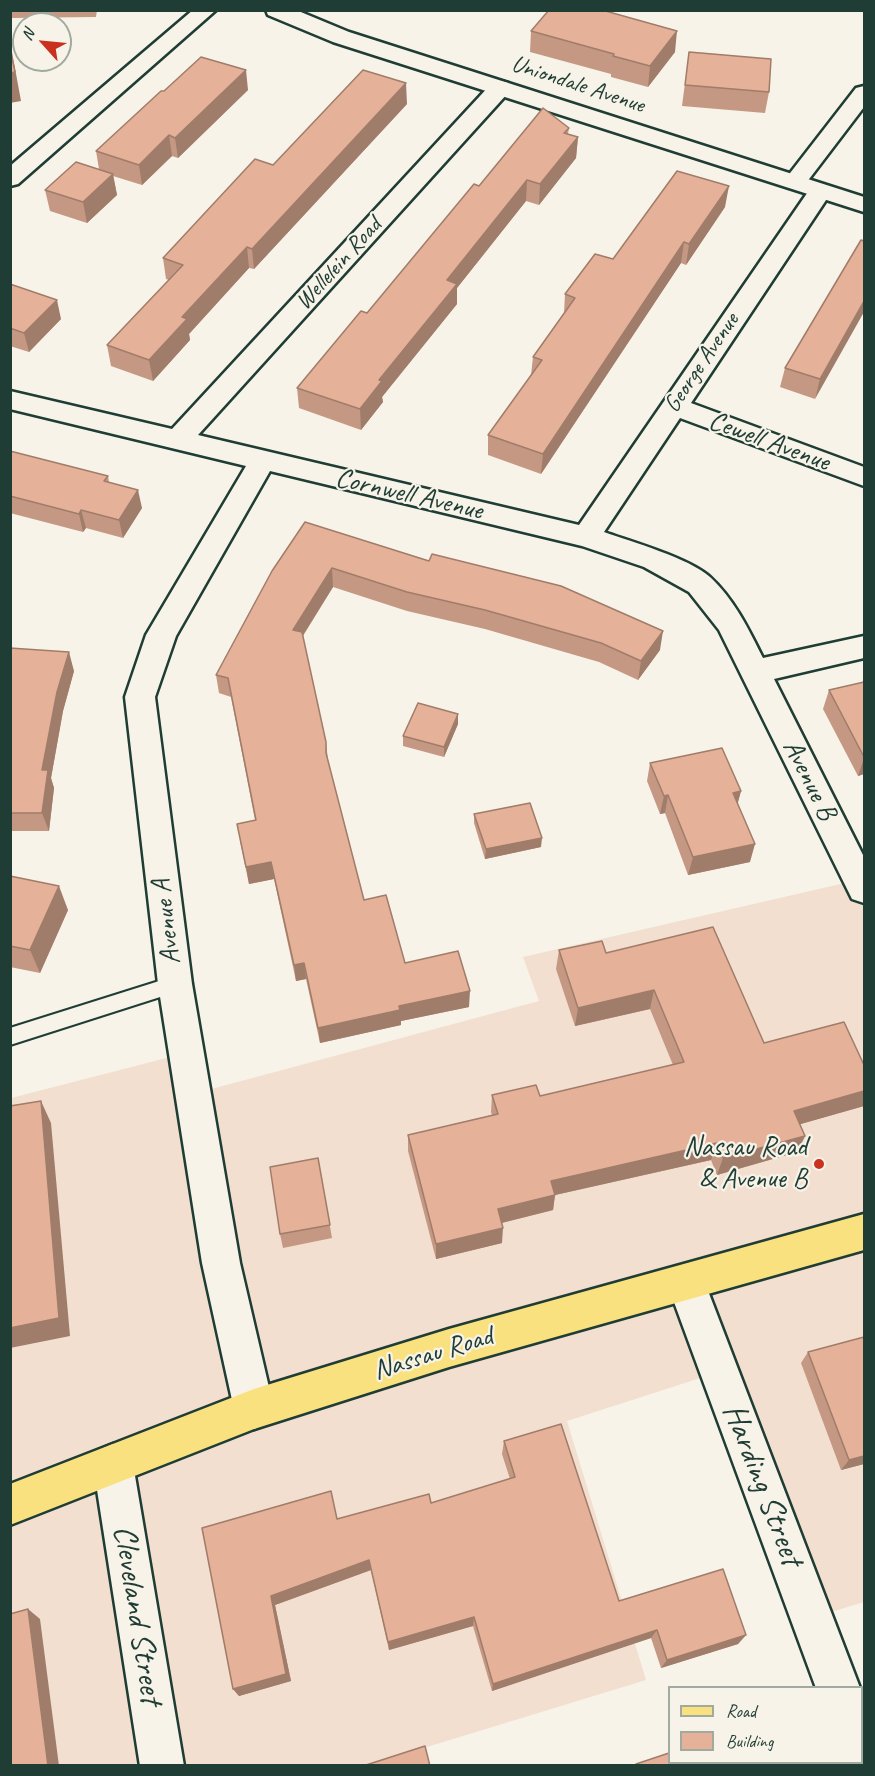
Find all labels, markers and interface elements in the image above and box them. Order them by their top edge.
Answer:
north arrow [12,12,72,72]
text: N [17,26,39,44]
street label: Uniondale Avenue [508,50,648,120]
street label: Wellelein Road [290,212,388,316]
street label: George Avenue [658,308,746,418]
street label: Cewell Avenue [704,405,834,479]
street label: Cornwell Avenue [332,462,486,528]
street label: Avenue B [775,734,843,826]
street label: Avenue A [145,878,189,966]
place label: Nassau Road & Avenue B [684,1131,807,1197]
marker: Nassau Road & Avenue B [812,1157,826,1171]
street label: Nassau Road [369,1320,497,1388]
street label: Harding Street [713,1398,811,1572]
street label: Cleveland Street [103,1523,171,1707]
legend [668,1686,863,1764]
text: Road [726,1700,756,1722]
text: Building [726,1730,773,1752]

